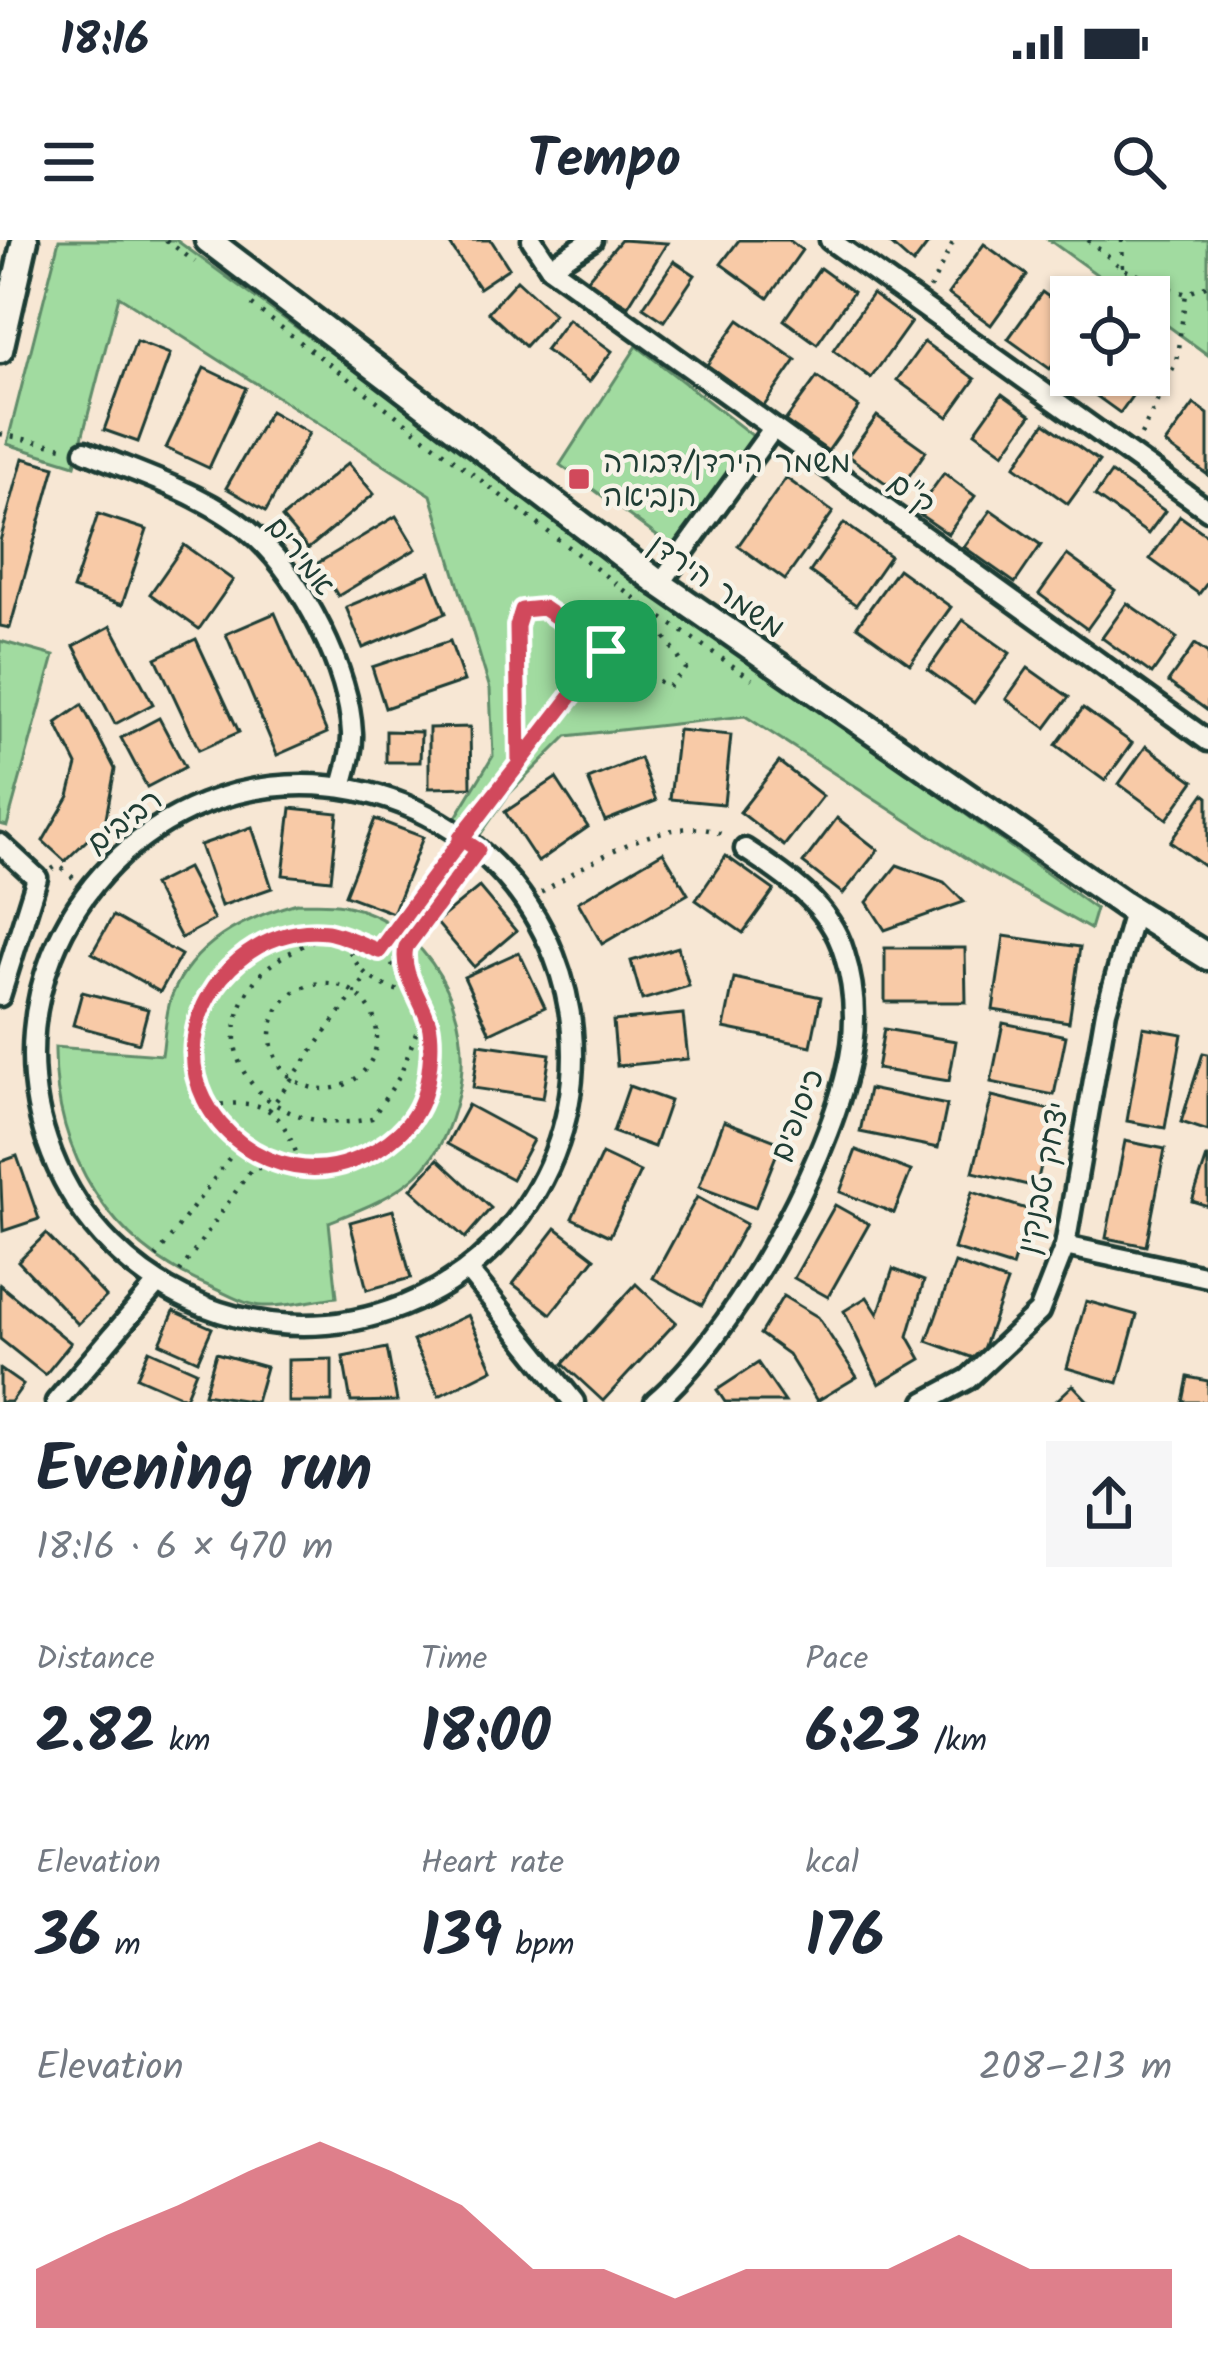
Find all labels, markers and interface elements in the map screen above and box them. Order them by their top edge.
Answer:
text: 18:16 [60,6,149,78]
text: Tempo [527,119,681,205]
icon: menu [36,129,102,195]
icon: search [1106,129,1172,195]
map controls [1050,276,1170,396]
button: locate [1050,276,1170,396]
place label: משמר הירדן/דבורה הנביאה [603,440,851,522]
street label: ק"ם [877,461,945,528]
marker: משמר הירדן/דבורה הנביאה [566,466,592,492]
street label: אמירים [253,507,346,608]
street label: משמר הירדן [638,523,794,652]
pin [555,600,657,702]
icon: arrive [573,618,639,684]
street label: רביבים [77,778,174,867]
street label: כיסופים [759,1062,839,1169]
street label: יצחק טבנקין [1005,1098,1084,1259]
text: Evening run [36,1420,372,1525]
button: share [1046,1441,1172,1567]
text: 18:16 · 6 × 470 m [36,1518,333,1580]
text: Distance [36,1634,155,1687]
text: Time [421,1634,487,1687]
text: Pace [805,1634,868,1687]
text: 2.82 [36,1687,156,1783]
text: 18:00 [421,1687,551,1783]
text: 6:23 [805,1687,920,1783]
text: km [156,1716,211,1769]
text: /km [920,1716,987,1769]
text: Elevation [36,1838,161,1891]
text: Heart rate [421,1838,564,1891]
text: kcal [805,1838,859,1891]
text: 36 [36,1891,101,1987]
text: 139 [421,1891,502,1987]
text: 176 [805,1891,884,1987]
text: m [101,1920,141,1973]
text: bpm [502,1920,575,1973]
text: Elevation [36,2038,184,2100]
text: 208–213 m [979,2038,1172,2100]

